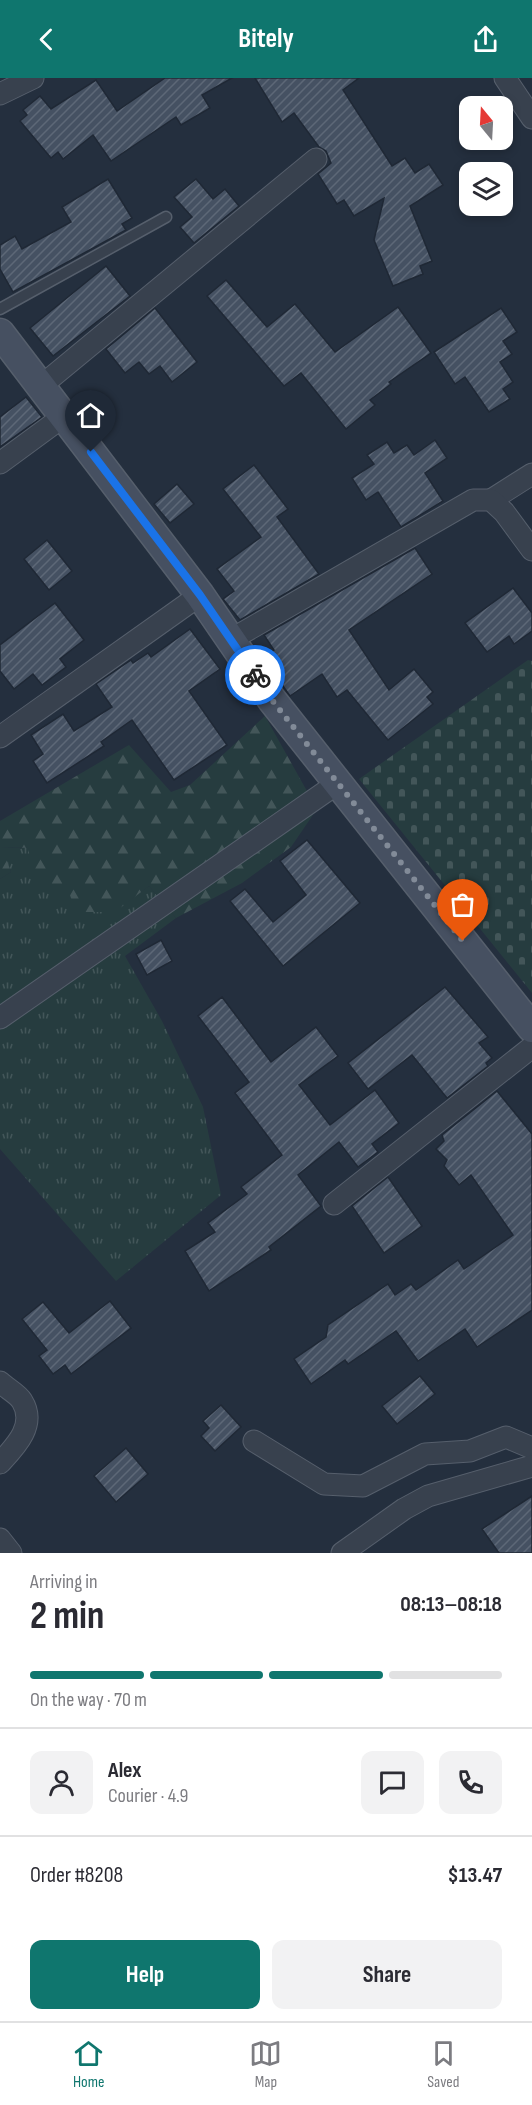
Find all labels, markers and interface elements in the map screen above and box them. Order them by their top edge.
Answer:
icon: back [30,23,63,56]
text: Bitely [238,23,294,55]
icon: share [469,23,502,56]
north arrow [459,96,513,150]
map controls [459,96,513,216]
button: layers [459,162,513,216]
pin [65,390,116,452]
icon: home [74,399,107,432]
courier [225,645,285,705]
icon: bike [239,659,272,692]
pin [437,879,488,941]
icon: bag [446,888,479,921]
text: Arriving in [30,1570,98,1594]
text: 08:13–08:18 [400,1591,502,1618]
text: 2 min [30,1593,104,1640]
text: On the way · 70 m [30,1688,147,1712]
button: person [30,1751,93,1814]
button: chat [361,1751,424,1814]
button: phone [439,1751,502,1814]
text: Alex [108,1757,141,1784]
text: Courier · 4.9 [108,1784,188,1808]
text: Order #8208 [30,1862,123,1889]
text: $13.47 [448,1862,502,1889]
button: Help [30,1940,260,2009]
button: Share [272,1940,502,2009]
tab: Home [72,2037,105,2092]
tab: Map [249,2037,282,2092]
tab: Saved [427,2037,460,2092]

